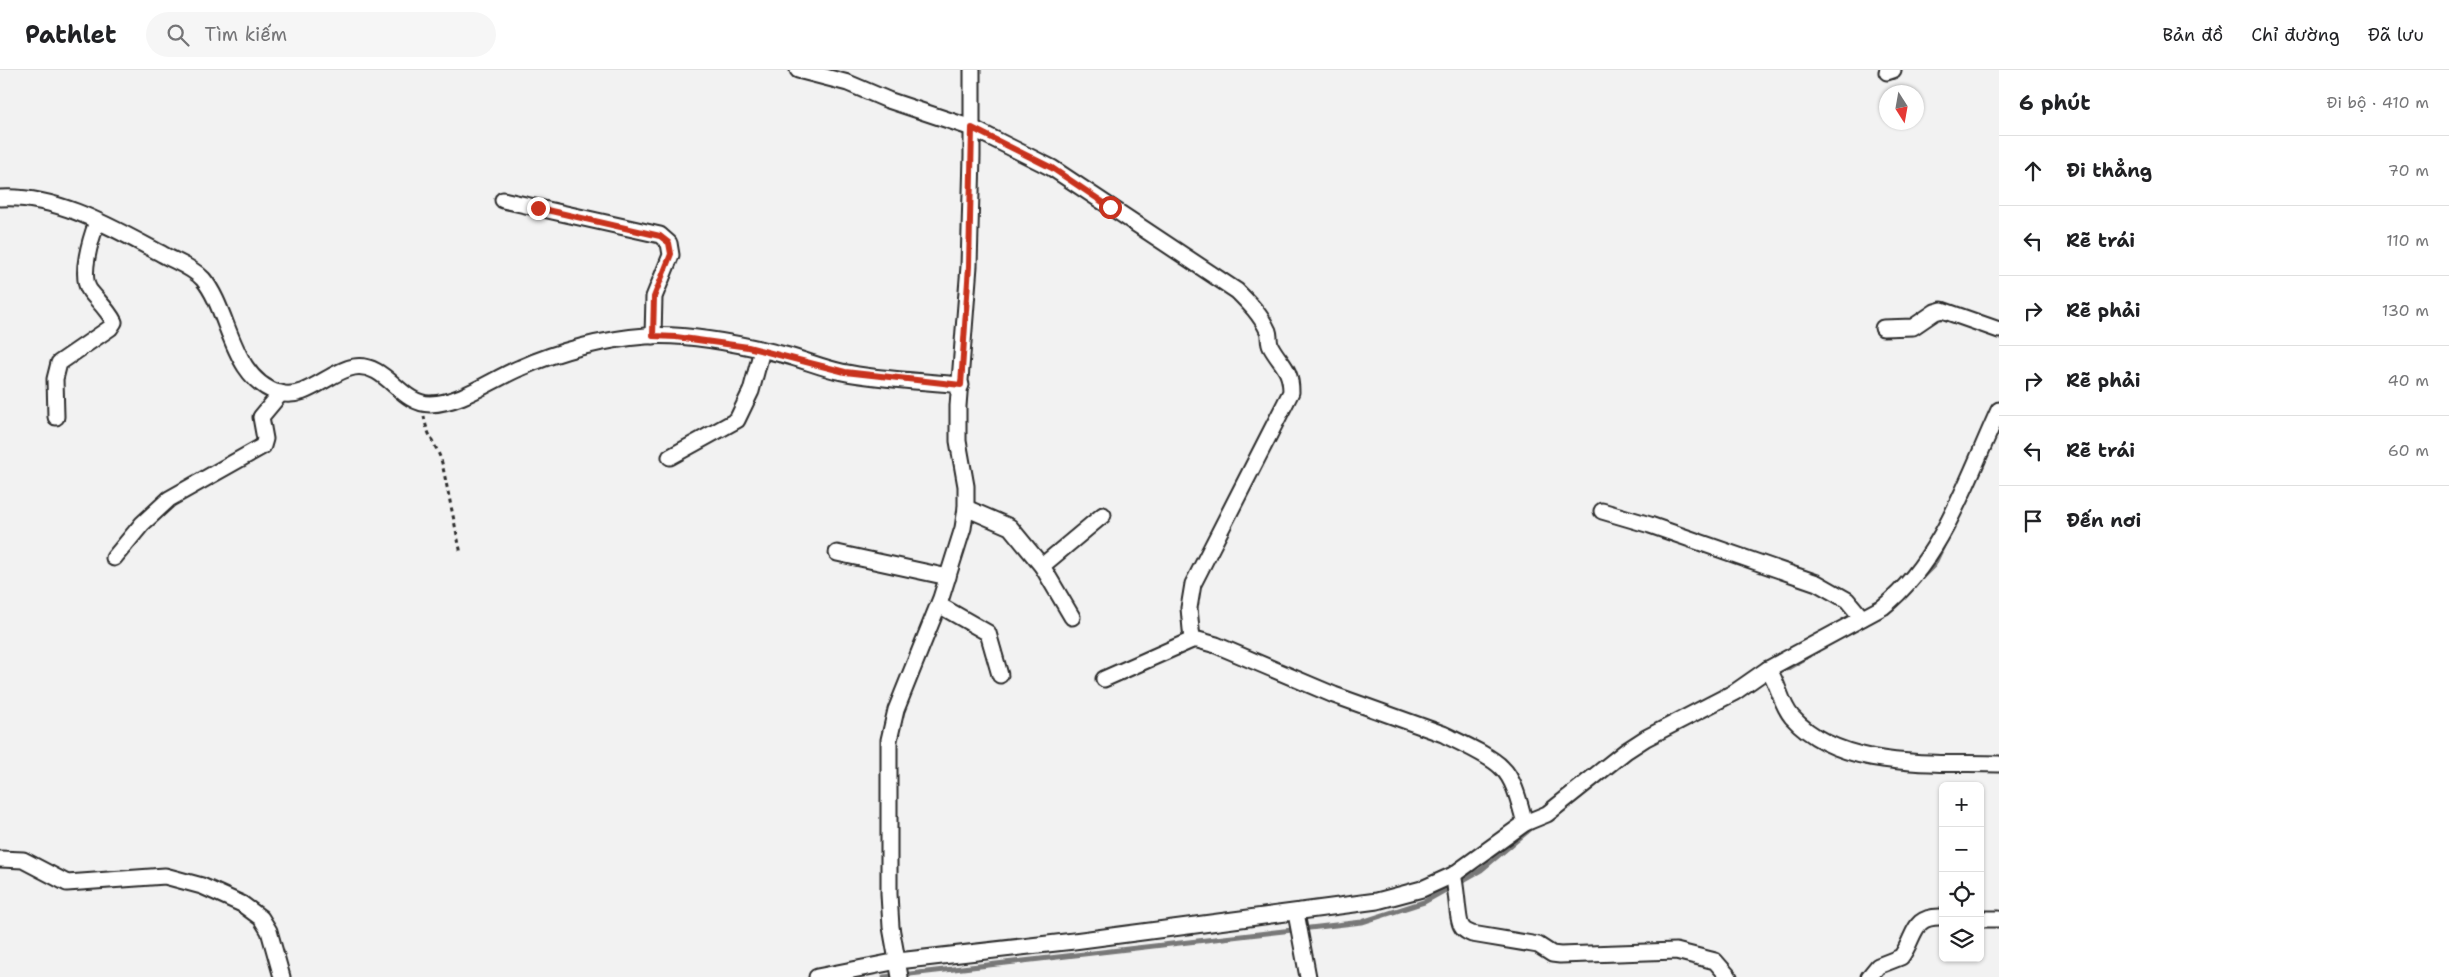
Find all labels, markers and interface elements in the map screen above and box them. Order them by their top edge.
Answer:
search box [146,12,496,57]
text: Pathlet [25,19,116,51]
icon: search [164,21,192,49]
text: Tìm kiếm [204,22,287,47]
text: Bản đồ [2162,23,2223,47]
text: Chỉ đường [2251,23,2340,47]
text: Đã lưu [2368,23,2424,47]
north arrow [1879,85,1924,130]
text: 6 phút [2019,89,2091,117]
text: Đi bộ · 410 m [2327,92,2429,113]
icon: ahead [2019,157,2047,185]
text: Đi thẳng [2066,158,2152,183]
text: 70 m [2388,160,2429,181]
route start [1099,196,1122,219]
route end [527,197,550,220]
icon: left [2019,227,2047,255]
text: Rẽ trái [2066,228,2135,253]
text: 110 m [2386,230,2429,251]
icon: right [2019,297,2047,325]
text: Rẽ phải [2066,298,2141,323]
text: 130 m [2382,300,2429,321]
icon: right [2019,367,2047,395]
text: Rẽ phải [2066,368,2141,393]
text: 40 m [2387,370,2429,391]
icon: left [2019,437,2047,465]
text: Rẽ trái [2066,438,2135,463]
text: 60 m [2388,440,2429,461]
icon: arrive [2019,507,2047,535]
text: Đến nơi [2066,508,2141,533]
map controls [1939,782,1984,962]
button: + [1939,782,1984,827]
button: − [1939,827,1984,872]
button: locate [1939,872,1984,917]
button: layers [1939,917,1984,962]

